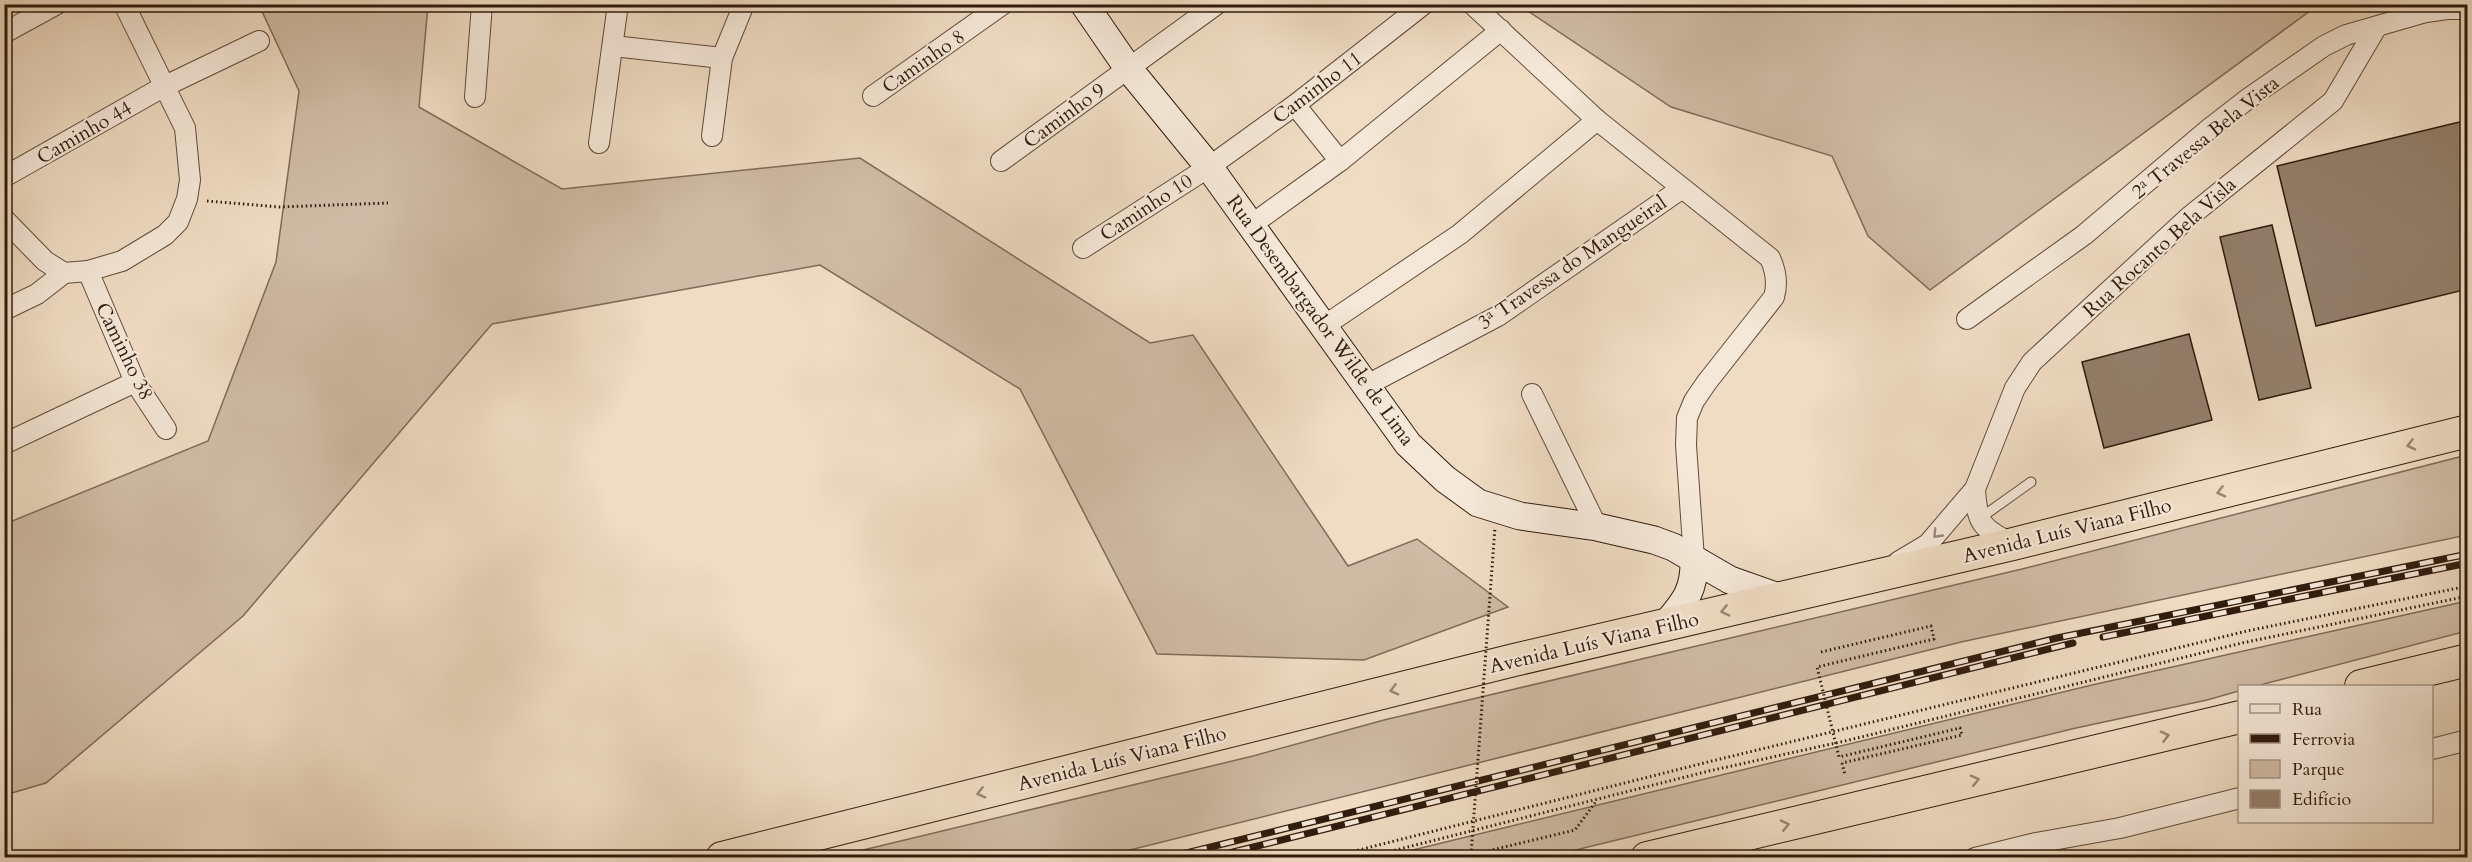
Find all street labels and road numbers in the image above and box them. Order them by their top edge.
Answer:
street label: Caminho 8 [877,23,970,100]
street label: Caminho 11 [1267,45,1368,130]
street label: 2ª Travessa Bela Vista [2126,69,2285,205]
street label: Caminho 9 [1018,76,1111,154]
street label: Caminho 44 [32,94,137,170]
street label: Caminho 10 [1095,167,1198,247]
street label: Rua Rocanto Bela Visla [2077,171,2242,324]
street label: Rua Desembargador Wilde de Lima [1220,189,1421,451]
street label: 3ª Travessa do Mangueiral [1473,189,1672,336]
street label: Caminho 38 [89,298,160,405]
street label: Avenida Luís Viana Filho [1960,491,2174,569]
street label: Avenida Luís Viana Filho [1487,605,1702,680]
street label: Avenida Luís Viana Filho [1015,719,1229,797]

